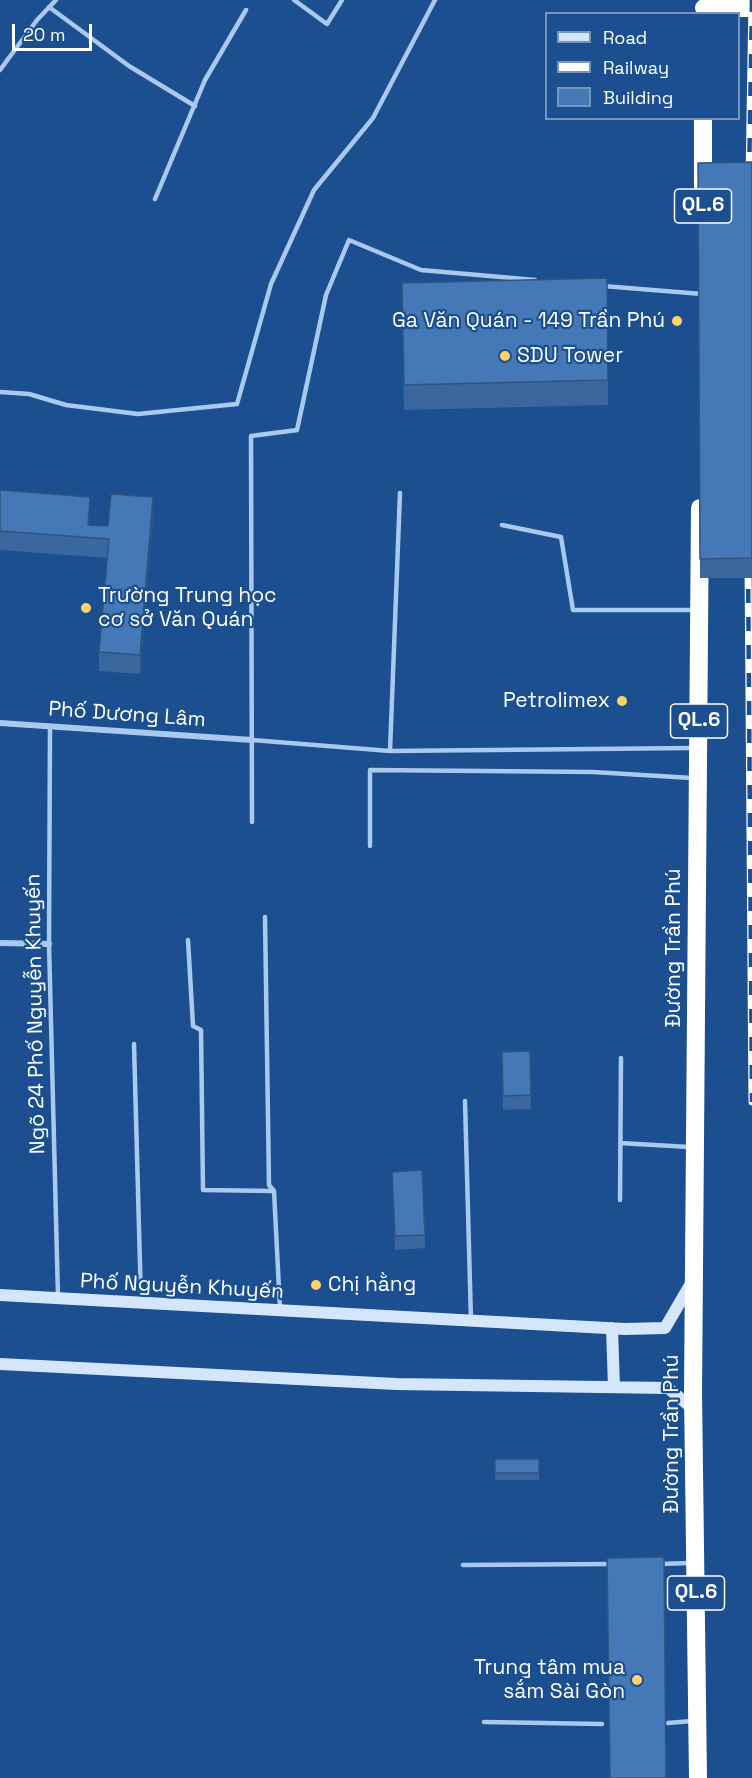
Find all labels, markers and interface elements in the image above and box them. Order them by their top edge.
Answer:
scale bar [15,12,94,50]
legend [545,12,740,120]
text: 20 m [23,23,66,46]
text: Road [603,26,647,49]
text: Railway [603,56,669,79]
text: Building [603,86,673,109]
road number: QL.6 [674,189,732,223]
place label: Ga Văn Quán - 149 Trần Phú [392,308,665,334]
marker: Ga Văn Quán - 149 Trần Phú [670,314,684,328]
place label: SDU Tower [517,343,623,369]
marker: SDU Tower [498,349,512,363]
place label: Trường Trung học cơ sở Văn Quán [98,583,277,633]
marker: Trường Trung học cơ sở Văn Quán [79,601,93,615]
place label: Petrolimex [503,688,610,714]
marker: Petrolimex [615,694,629,708]
street label: Phố Dương Lâm [47,697,207,733]
road number: QL.6 [670,704,728,738]
street label: Đường Trần Phú [661,868,687,1028]
street label: Ngõ 24 Phố Nguyễn Khuyến [21,874,51,1154]
street label: Phố Nguyễn Khuyến [79,1269,285,1305]
place label: Chị hằng [328,1272,416,1298]
marker: Chị hằng [309,1278,323,1292]
street label: Đường Trần Phú [659,1354,685,1514]
road number: QL.6 [668,1576,724,1610]
place label: Trung tâm mua sắm Sài Gòn [474,1655,625,1705]
marker: Trung tâm mua sắm Sài Gòn [630,1673,644,1687]

